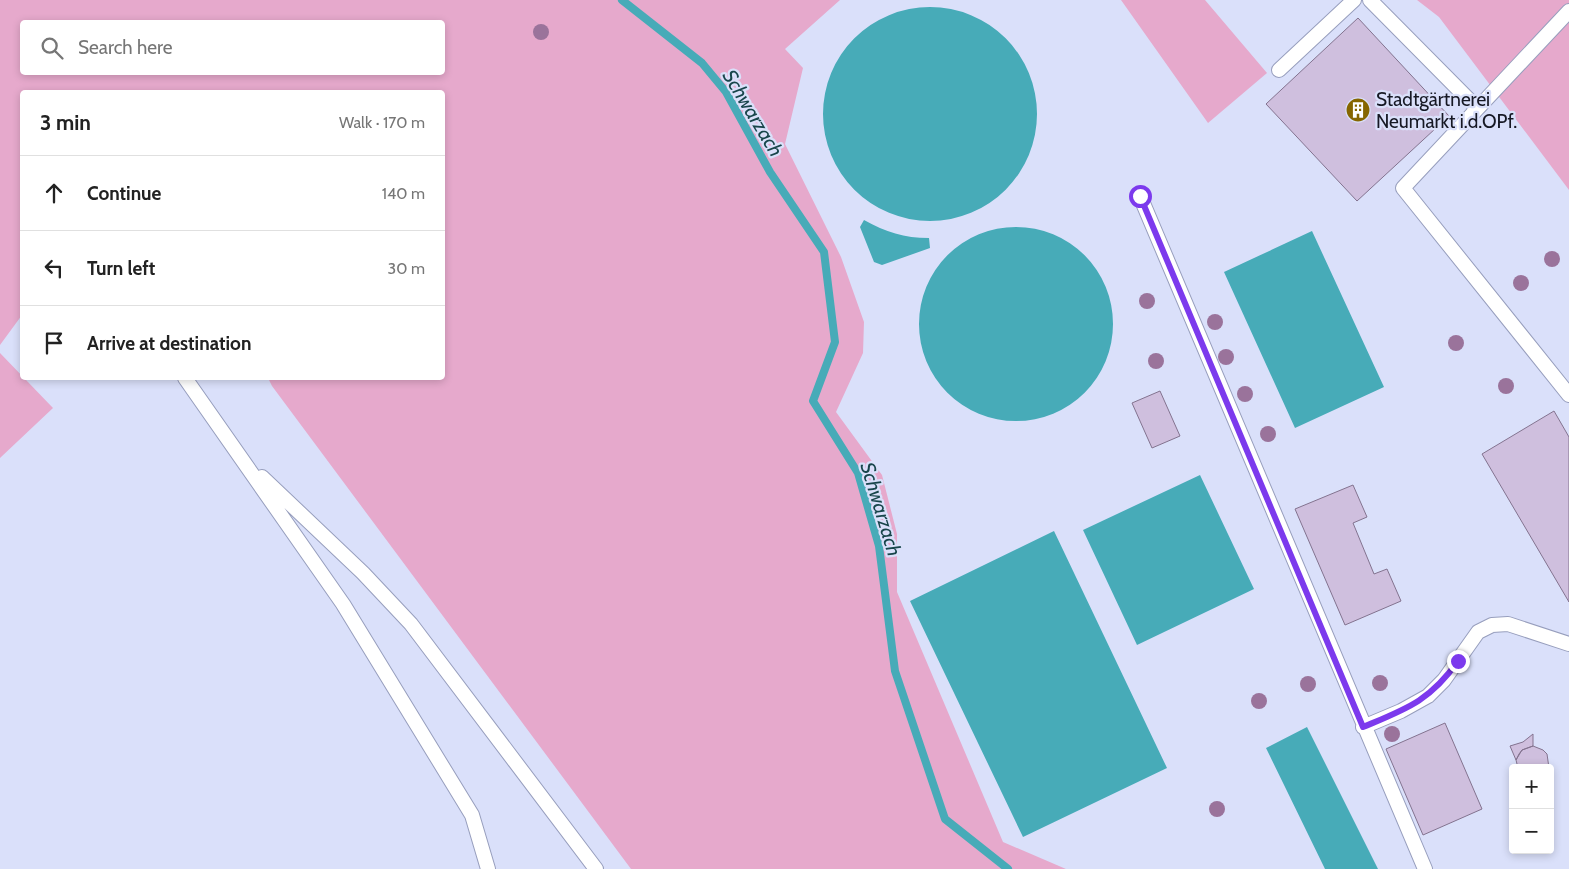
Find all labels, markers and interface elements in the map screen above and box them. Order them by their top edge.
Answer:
search box [20,20,445,75]
icon: search [38,34,66,62]
text: Search here [78,36,172,59]
water label: Schwarzach [718,65,788,161]
place label: Stadtgärtnerei Neumarkt i.d.OPf. [1376,88,1517,133]
building icon: Stadtgärtnerei Neumarkt i.d.OPf. [1345,97,1371,123]
text: 3 min [40,110,91,135]
text: Walk · 170 m [339,113,425,132]
icon: ahead [40,179,68,207]
text: Continue [87,182,161,205]
text: 140 m [382,184,425,203]
route start [1129,185,1152,208]
icon: left [40,254,68,282]
text: Turn left [87,257,155,280]
text: 30 m [388,259,425,278]
icon: arrive [40,329,68,357]
text: Arrive at destination [87,332,251,355]
water label: Schwarzach [855,459,907,559]
route end [1447,650,1470,673]
map controls [1509,764,1554,854]
button: + [1509,764,1554,809]
button: − [1509,809,1554,854]

